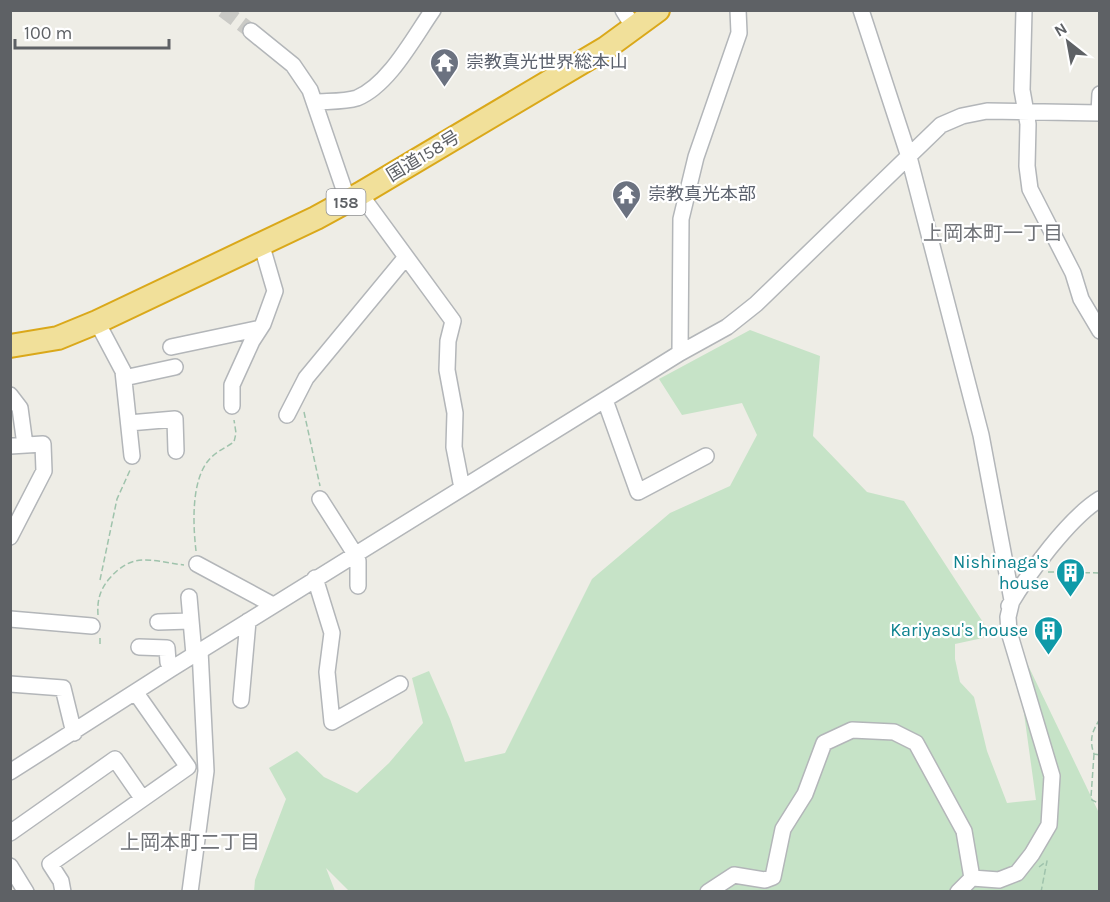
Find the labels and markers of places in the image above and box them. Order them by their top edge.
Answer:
temple icon: 崇教真光世界総本山 [429,46,461,88]
place label: 崇教真光世界総本山 [466,51,628,73]
temple icon: 崇教真光本部 [611,178,643,220]
place label: 崇教真光本部 [648,183,756,205]
place label: Nishinaga's house [953,551,1049,594]
building icon: Nishinaga's house [1054,556,1086,598]
building icon: Kariyasu's house [1033,614,1065,656]
place label: Kariyasu's house [890,619,1028,641]

